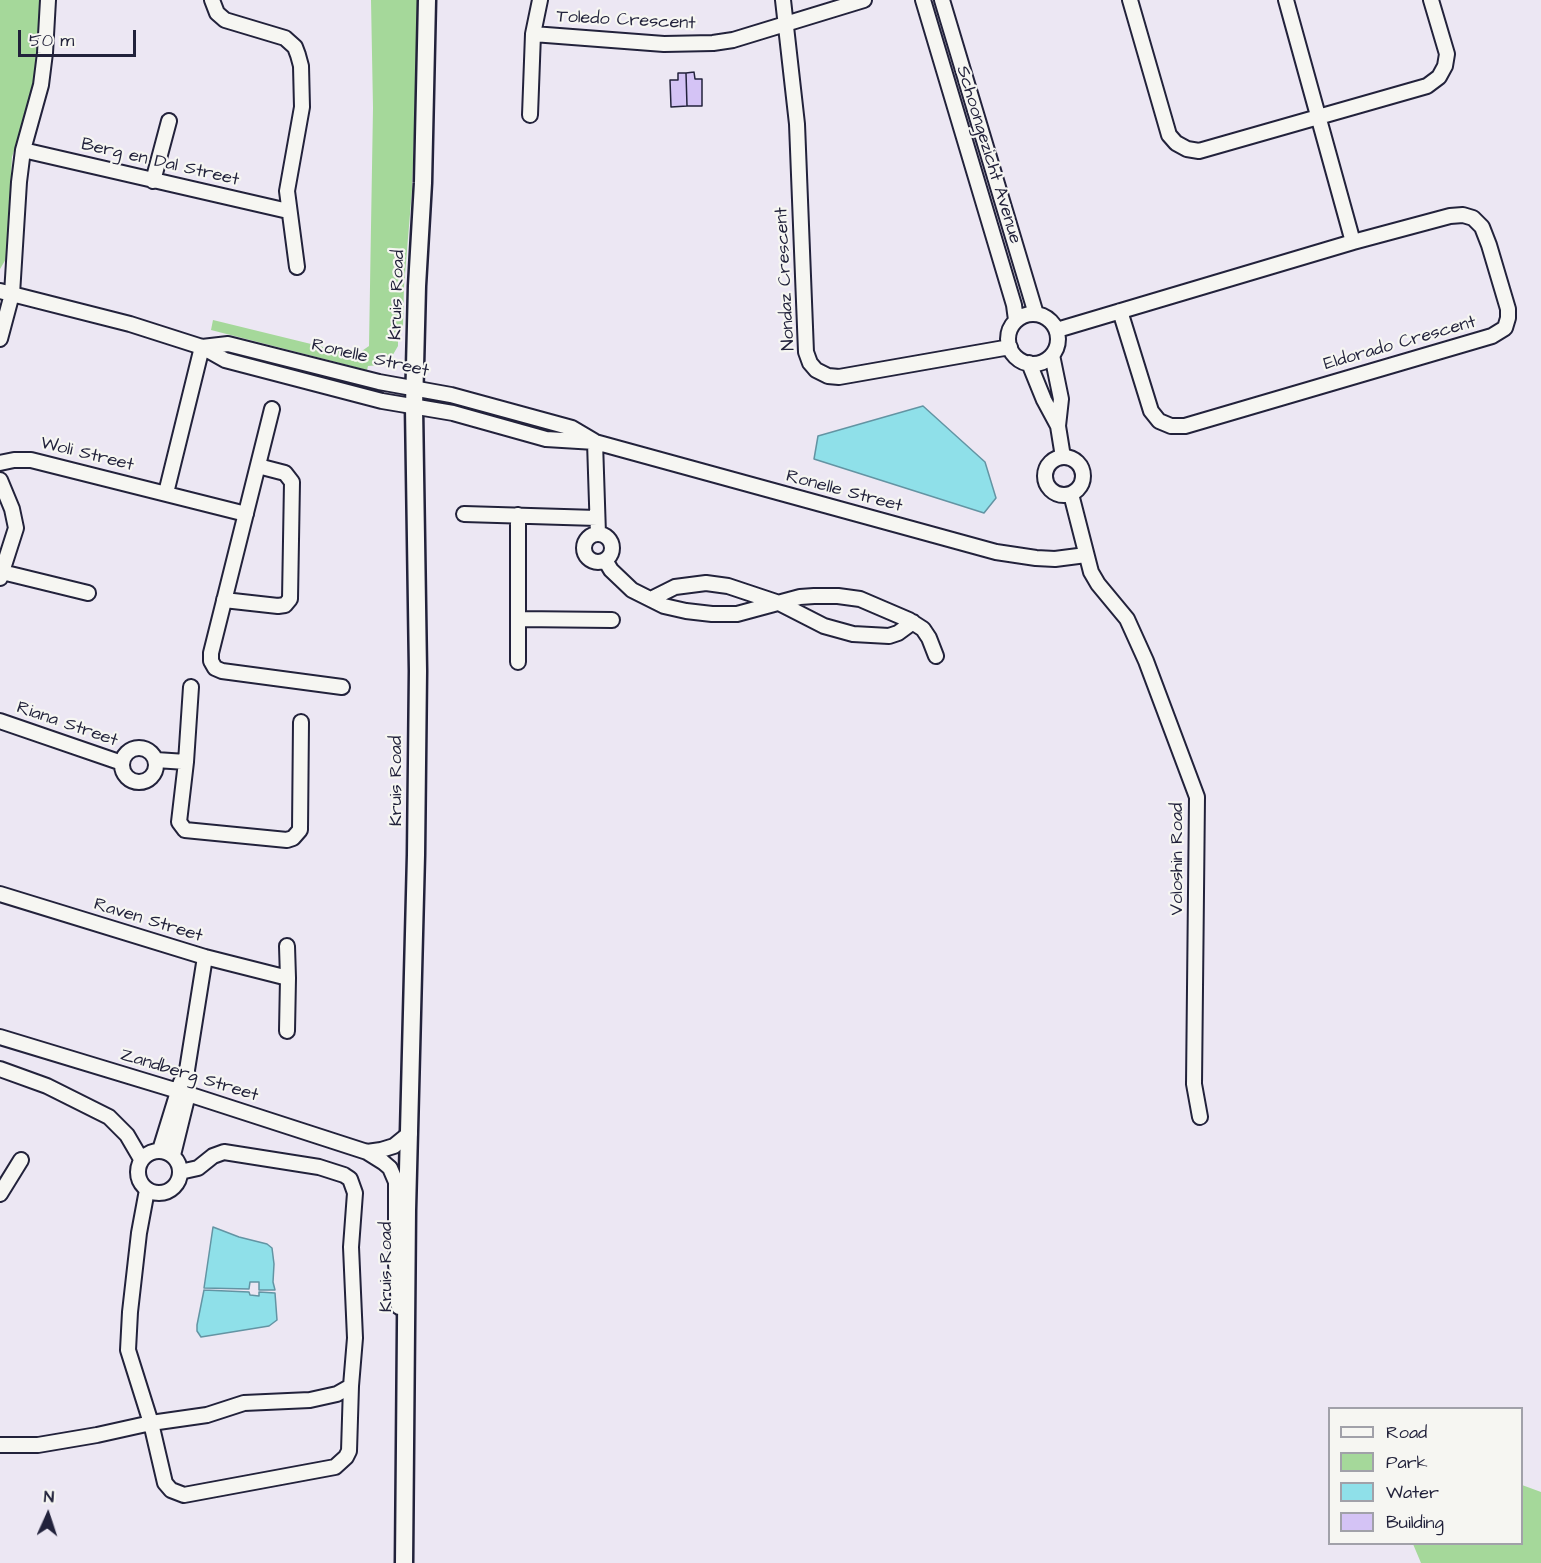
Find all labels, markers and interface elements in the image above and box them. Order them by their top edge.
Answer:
street label: Toledo Crescent [556,7,696,35]
scale bar [21,18,140,56]
text: 50 m [29,28,74,53]
street label: Schoongezicht Avenue [951,63,1025,247]
street label: Berg en Dal Street [79,134,241,192]
street label: Nondaz Crescent [771,207,801,351]
street label: Kruis Road [386,250,410,340]
street label: Eldorado Crescent [1321,312,1479,376]
street label: Ronelle Street [309,335,431,383]
street label: Woli Street [38,433,136,477]
street label: Ronelle Street [783,466,905,518]
street label: Riana Street [14,698,120,752]
street label: Kruis Road [386,736,408,826]
street label: Voloshin Road [1167,803,1189,915]
street label: Raven Street [91,894,205,948]
street label: Zandberg Street [117,1045,261,1107]
street label: Kruis Road [376,1222,398,1312]
legend [1328,1407,1523,1545]
text: Road [1386,1420,1427,1445]
text: Park [1386,1450,1428,1475]
text: Water [1386,1480,1439,1505]
north arrow [18,1485,78,1545]
text: N [43,1486,55,1508]
text: Building [1386,1510,1444,1535]

